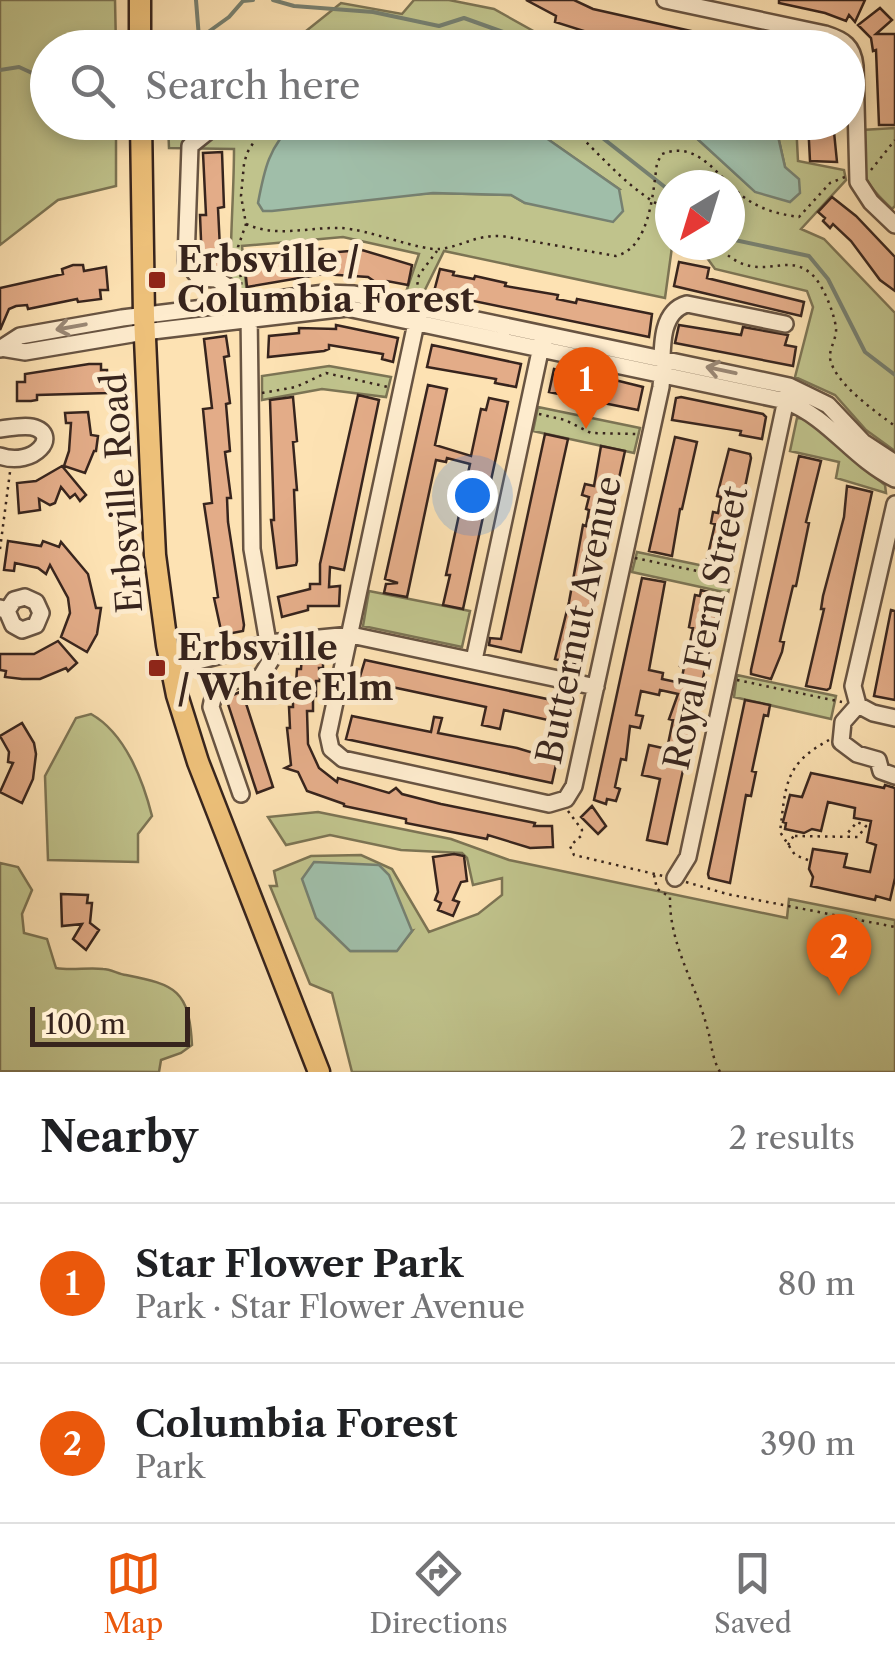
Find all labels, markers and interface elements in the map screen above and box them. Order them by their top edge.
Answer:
search box [30,30,865,140]
icon: search [65,58,120,113]
text: Search here [145,62,360,109]
north arrow [655,170,745,260]
place label: Erbsville / Columbia Forest [177,238,474,321]
marker: Erbsville / Columbia Forest [146,269,168,291]
one-way arrow [55,318,88,337]
pin: 1 [554,346,618,429]
one-way arrow [706,360,738,379]
street label: Erbsville Road [92,371,151,615]
your location [447,470,498,521]
street label: Butternut Avenue [527,472,630,768]
street label: Royal Fern Street [654,482,757,773]
place label: Erbsville / White Elm [177,626,394,709]
marker: Erbsville / White Elm [146,657,168,679]
pin: 2 [806,914,872,996]
scale bar [30,1002,190,1046]
text: 100 m [45,1007,126,1041]
text: Nearby [40,1111,198,1163]
text: 2 results [729,1118,855,1157]
text: Star Flower Park [135,1240,463,1287]
text: 1 [65,1264,80,1303]
text: 80 m [777,1264,855,1303]
text: Park · Star Flower Avenue [135,1287,525,1326]
text: Columbia Forest [135,1400,458,1447]
text: 2 [63,1424,82,1463]
text: 390 m [760,1424,855,1463]
text: Park [135,1447,205,1486]
tab: Map [103,1546,163,1640]
tab: Directions [369,1546,508,1640]
tab: Saved [714,1546,792,1640]

